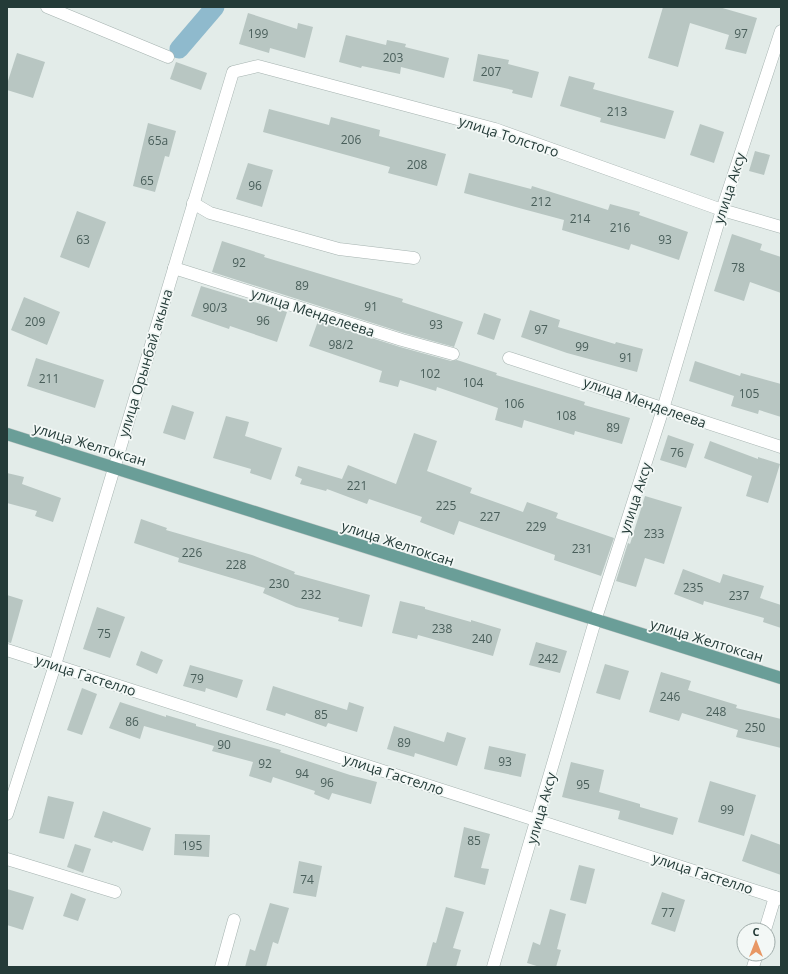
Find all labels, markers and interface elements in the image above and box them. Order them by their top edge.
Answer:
house number: 199 [248,25,268,42]
house number: 97 [734,25,748,42]
house number: 203 [383,49,403,66]
house number: 207 [481,63,501,80]
house number: 213 [607,103,627,120]
street label: улица Толстого [456,111,562,161]
house number: 206 [341,131,361,148]
house number: 65а [148,132,168,149]
street label: улица Аксу [709,149,750,226]
house number: 208 [407,156,427,173]
house number: 65 [140,172,154,189]
house number: 96 [248,177,262,194]
house number: 212 [531,193,551,210]
house number: 214 [570,210,590,227]
house number: 216 [610,219,630,236]
house number: 63 [76,231,90,248]
house number: 93 [658,231,672,248]
house number: 92 [232,254,246,271]
house number: 78 [731,259,745,276]
house number: 89 [295,277,309,294]
street label: улица Менделеева [249,283,377,341]
street label: улица Орынбай акына [113,286,177,440]
house number: 91 [364,298,378,315]
house number: 90/3 [203,299,228,316]
house number: 96 [256,312,270,329]
house number: 209 [25,313,45,330]
house number: 93 [429,316,443,333]
house number: 97 [534,321,548,338]
house number: 98/2 [329,336,354,353]
house number: 99 [575,338,589,355]
house number: 91 [619,349,633,366]
house number: 102 [420,365,440,382]
house number: 211 [39,370,59,387]
street label: улица Менделеева [581,372,709,432]
house number: 104 [463,374,483,391]
house number: 105 [739,385,759,402]
house number: 106 [504,395,524,412]
house number: 108 [556,407,576,424]
street label: улица Желтоксан [31,418,149,470]
house number: 89 [606,419,620,436]
house number: 76 [670,444,684,461]
street label: улица Аксу [615,459,656,536]
house number: 221 [347,477,367,494]
house number: 225 [436,497,456,514]
house number: 227 [480,508,500,525]
street label: улица Желтоксан [339,516,457,570]
house number: 229 [526,518,546,535]
house number: 233 [644,525,664,542]
house number: 231 [572,540,592,557]
house number: 226 [182,544,202,561]
house number: 228 [226,556,246,573]
house number: 230 [269,575,289,592]
house number: 235 [683,579,703,596]
house number: 232 [301,586,321,603]
house number: 237 [729,587,749,604]
street label: улица Желтоксан [648,614,766,666]
house number: 238 [432,620,452,637]
house number: 75 [97,625,111,642]
house number: 240 [472,630,492,647]
street label: улица Гастелло [33,650,139,700]
house number: 242 [538,650,558,667]
house number: 79 [190,670,204,687]
house number: 246 [660,688,680,705]
house number: 248 [706,703,726,720]
house number: 85 [314,706,328,723]
house number: 86 [125,713,139,730]
house number: 250 [745,719,765,736]
house number: 89 [397,734,411,751]
house number: 90 [217,736,231,753]
street label: улица Гастелло [341,749,447,799]
house number: 93 [498,753,512,770]
house number: 92 [258,755,272,772]
house number: 94 [295,765,309,782]
street label: улица Аксу [522,769,561,846]
house number: 96 [320,774,334,791]
house number: 95 [576,776,590,793]
house number: 99 [720,801,734,818]
house number: 85 [467,832,481,849]
house number: 195 [182,837,202,854]
street label: улица Гастелло [650,848,756,898]
house number: 74 [300,871,314,888]
house number: 77 [661,904,675,921]
north arrow [736,922,776,962]
text: С [752,924,760,939]

